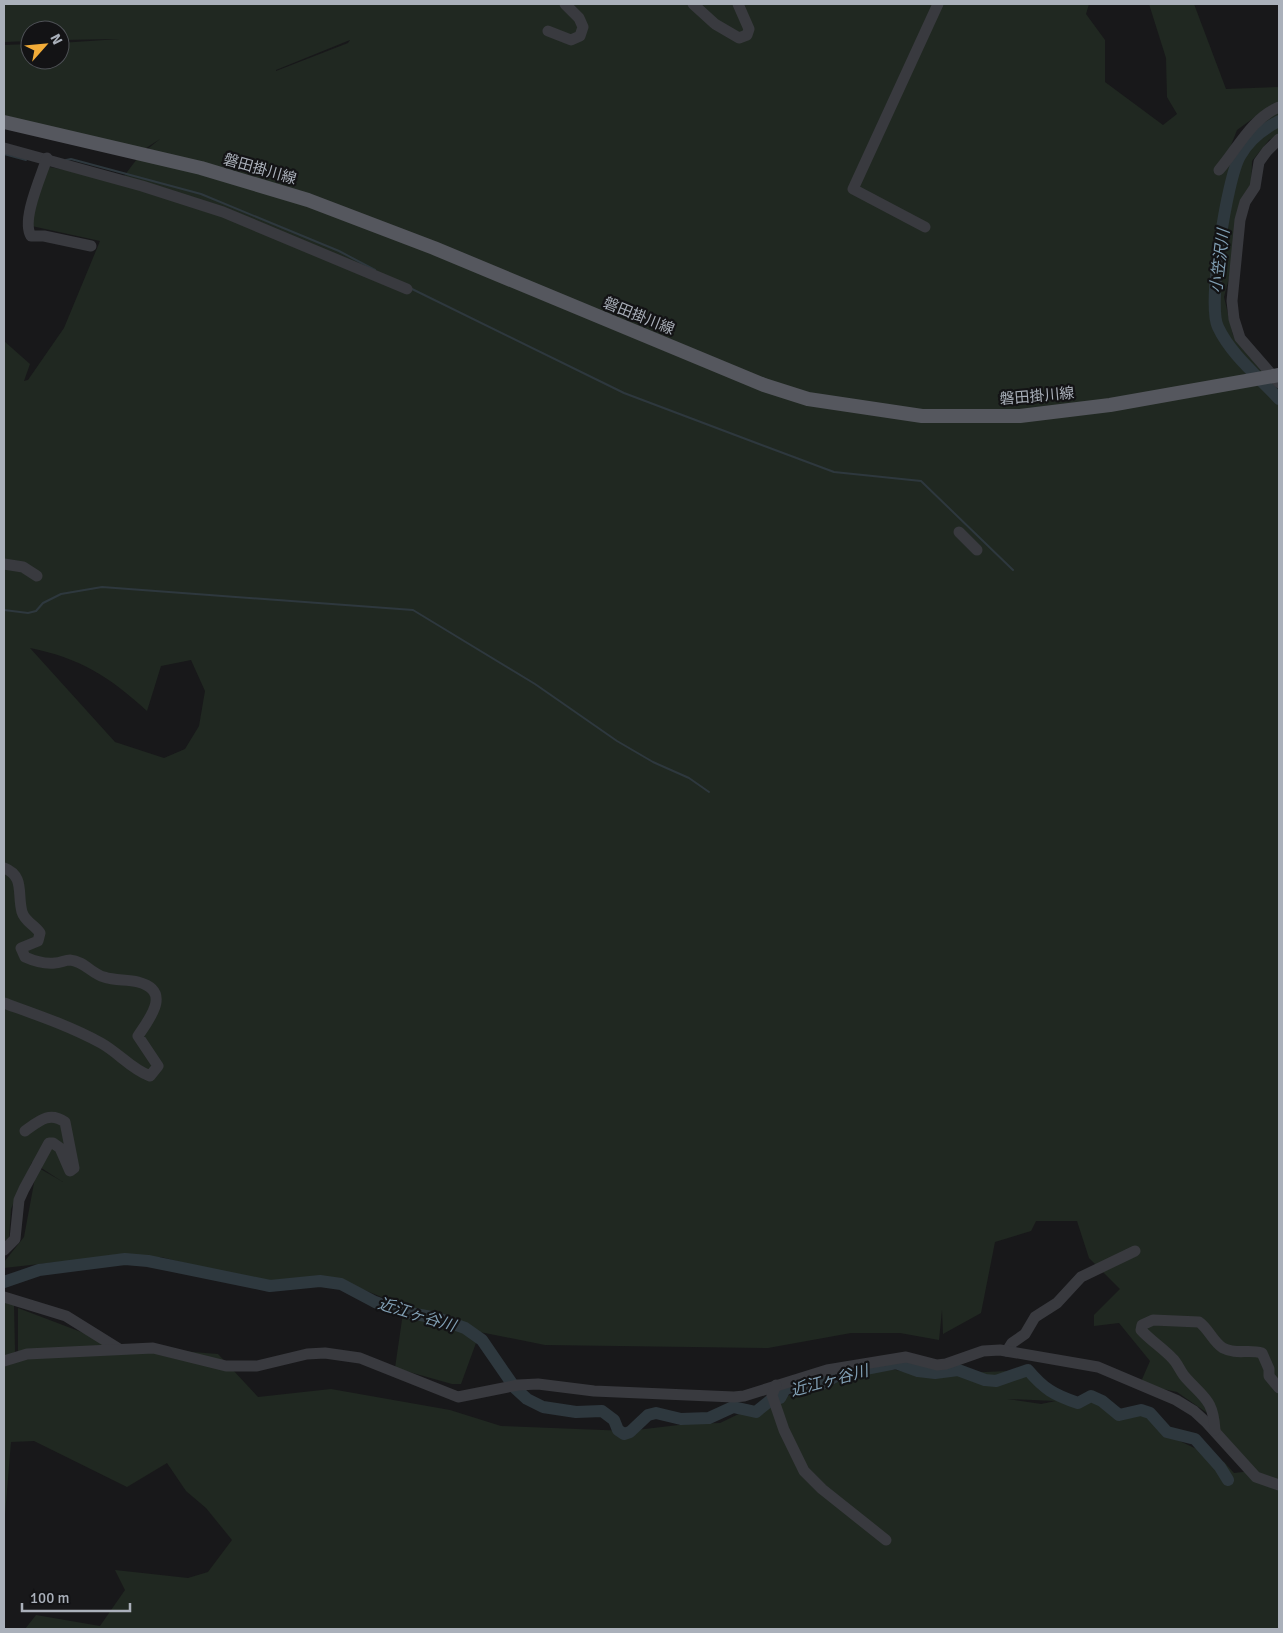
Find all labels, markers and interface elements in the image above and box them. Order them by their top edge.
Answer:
north arrow [20,20,70,70]
text: N [46,31,66,48]
street label: 磐田掛川線 [221,150,299,188]
water label: 小笠沢川 [1206,226,1234,294]
street label: 磐田掛川線 [601,294,677,338]
street label: 磐田掛川線 [999,384,1075,408]
water label: 近江ヶ谷川 [376,1294,460,1337]
water label: 近江ヶ谷川 [788,1360,872,1401]
scale bar [22,1580,130,1612]
text: 100 m [30,1589,70,1607]

